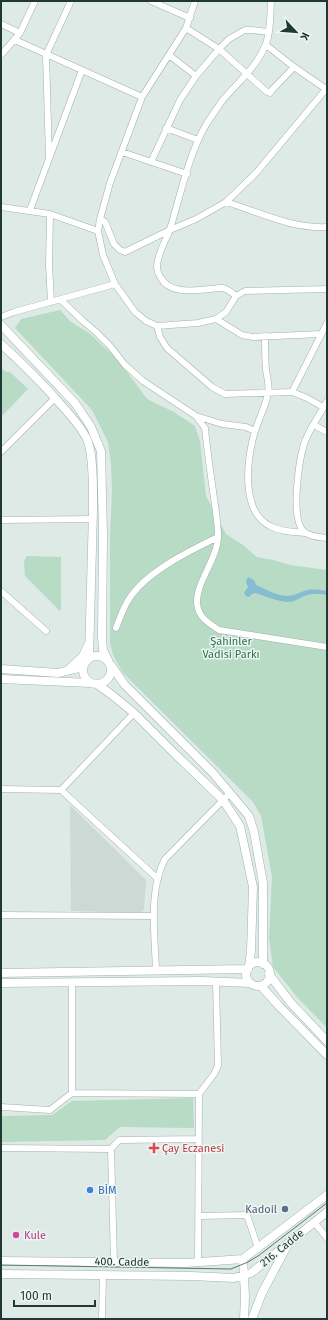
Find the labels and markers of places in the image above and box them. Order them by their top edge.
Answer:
place label: Çay Eczanesi [162,1142,224,1155]
marker: Çay Eczanesi [149,1143,159,1153]
place label: BİM [98,1183,117,1197]
marker: BİM [85,1185,95,1195]
place label: Kadoil [245,1203,277,1216]
marker: Kadoil [280,1204,290,1214]
place label: Kule [24,1229,46,1242]
marker: Kule [11,1230,21,1240]

